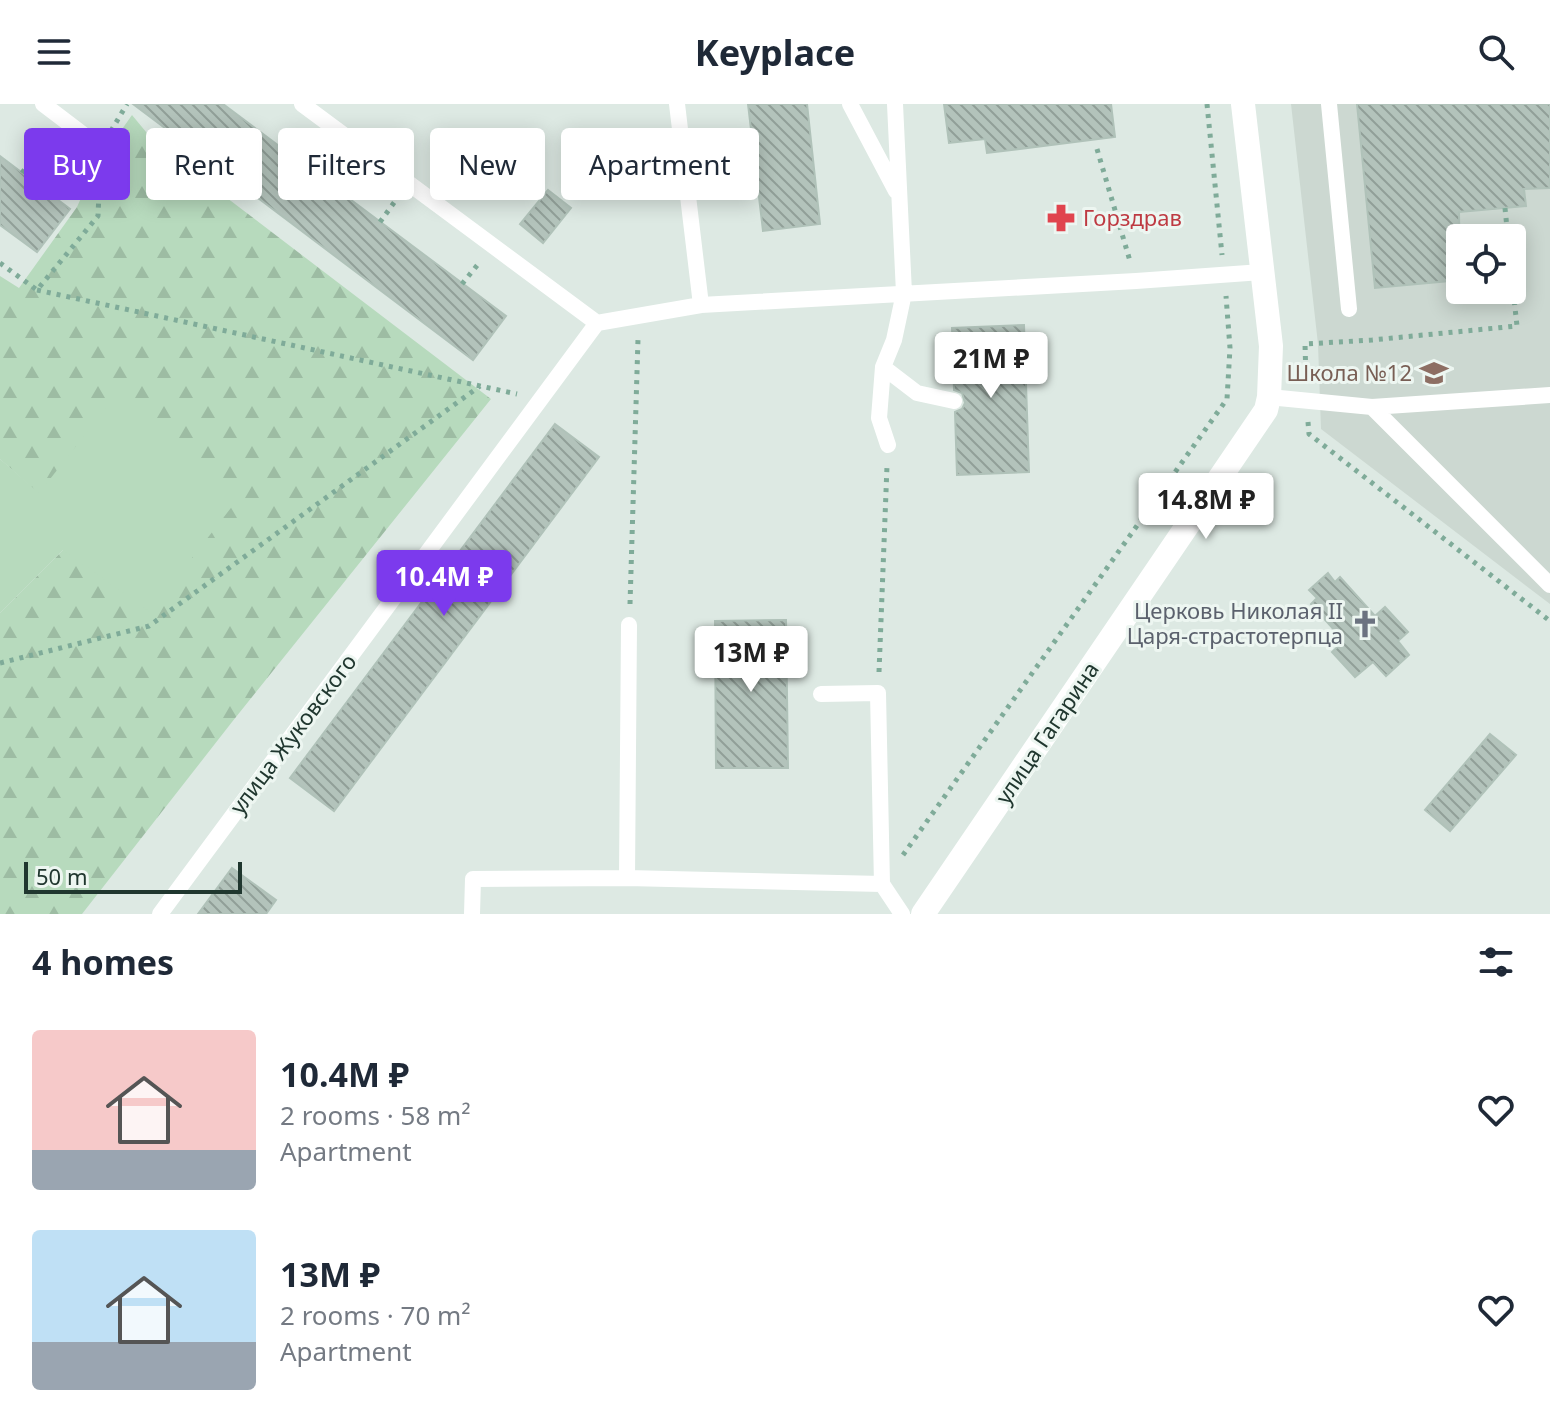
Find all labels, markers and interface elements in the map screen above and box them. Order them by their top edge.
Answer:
text: Keyplace [695,28,855,77]
icon: menu [32,30,76,74]
icon: search [1474,30,1518,74]
chip: Buy [24,128,130,200]
chip: Rent [146,128,262,200]
chip: Filters [278,128,414,200]
chip: New [430,128,545,200]
chip: Apartment [561,128,759,200]
place label: Горздрав [1083,202,1182,232]
pharmacy icon: Горздрав [1046,203,1076,233]
map controls [1446,224,1526,304]
button: locate [1446,224,1526,304]
pin: 21M ₽ [935,332,1047,400]
text: 21M ₽ [953,340,1029,376]
place label: Школа №12 [1286,357,1412,387]
school or university icon: Школа №12 [1419,358,1449,388]
pin: 14.8M ₽ [1132,473,1280,541]
text: 14.8M ₽ [1157,481,1255,517]
pin: 10.4M ₽ [370,550,518,618]
text: 10.4M ₽ [395,558,493,594]
place label: Церковь Николая II Царя-страстотерпца [1127,595,1343,650]
church icon: Церковь Николая II Царя-страстотерпца [1350,609,1380,639]
pin: 13M ₽ [695,626,807,694]
text: 13M ₽ [713,634,789,670]
street label: улица Жуковского [222,647,362,820]
street label: улица Гагарина [988,656,1105,809]
scale bar [24,858,242,894]
text: 50 m [36,861,87,891]
text: 4 homes [32,939,174,985]
icon: filters [1474,940,1518,984]
text: 10.4M ₽ [280,1051,409,1097]
icon: home [96,1062,192,1158]
icon: heart [1474,1088,1518,1132]
text: 2 rooms · 58 m² [280,1097,470,1133]
text: Apartment [280,1133,412,1169]
text: 13M ₽ [280,1251,380,1297]
icon: home [96,1262,192,1358]
icon: heart [1474,1288,1518,1332]
text: 2 rooms · 70 m² [280,1297,470,1333]
text: Apartment [280,1333,412,1369]

